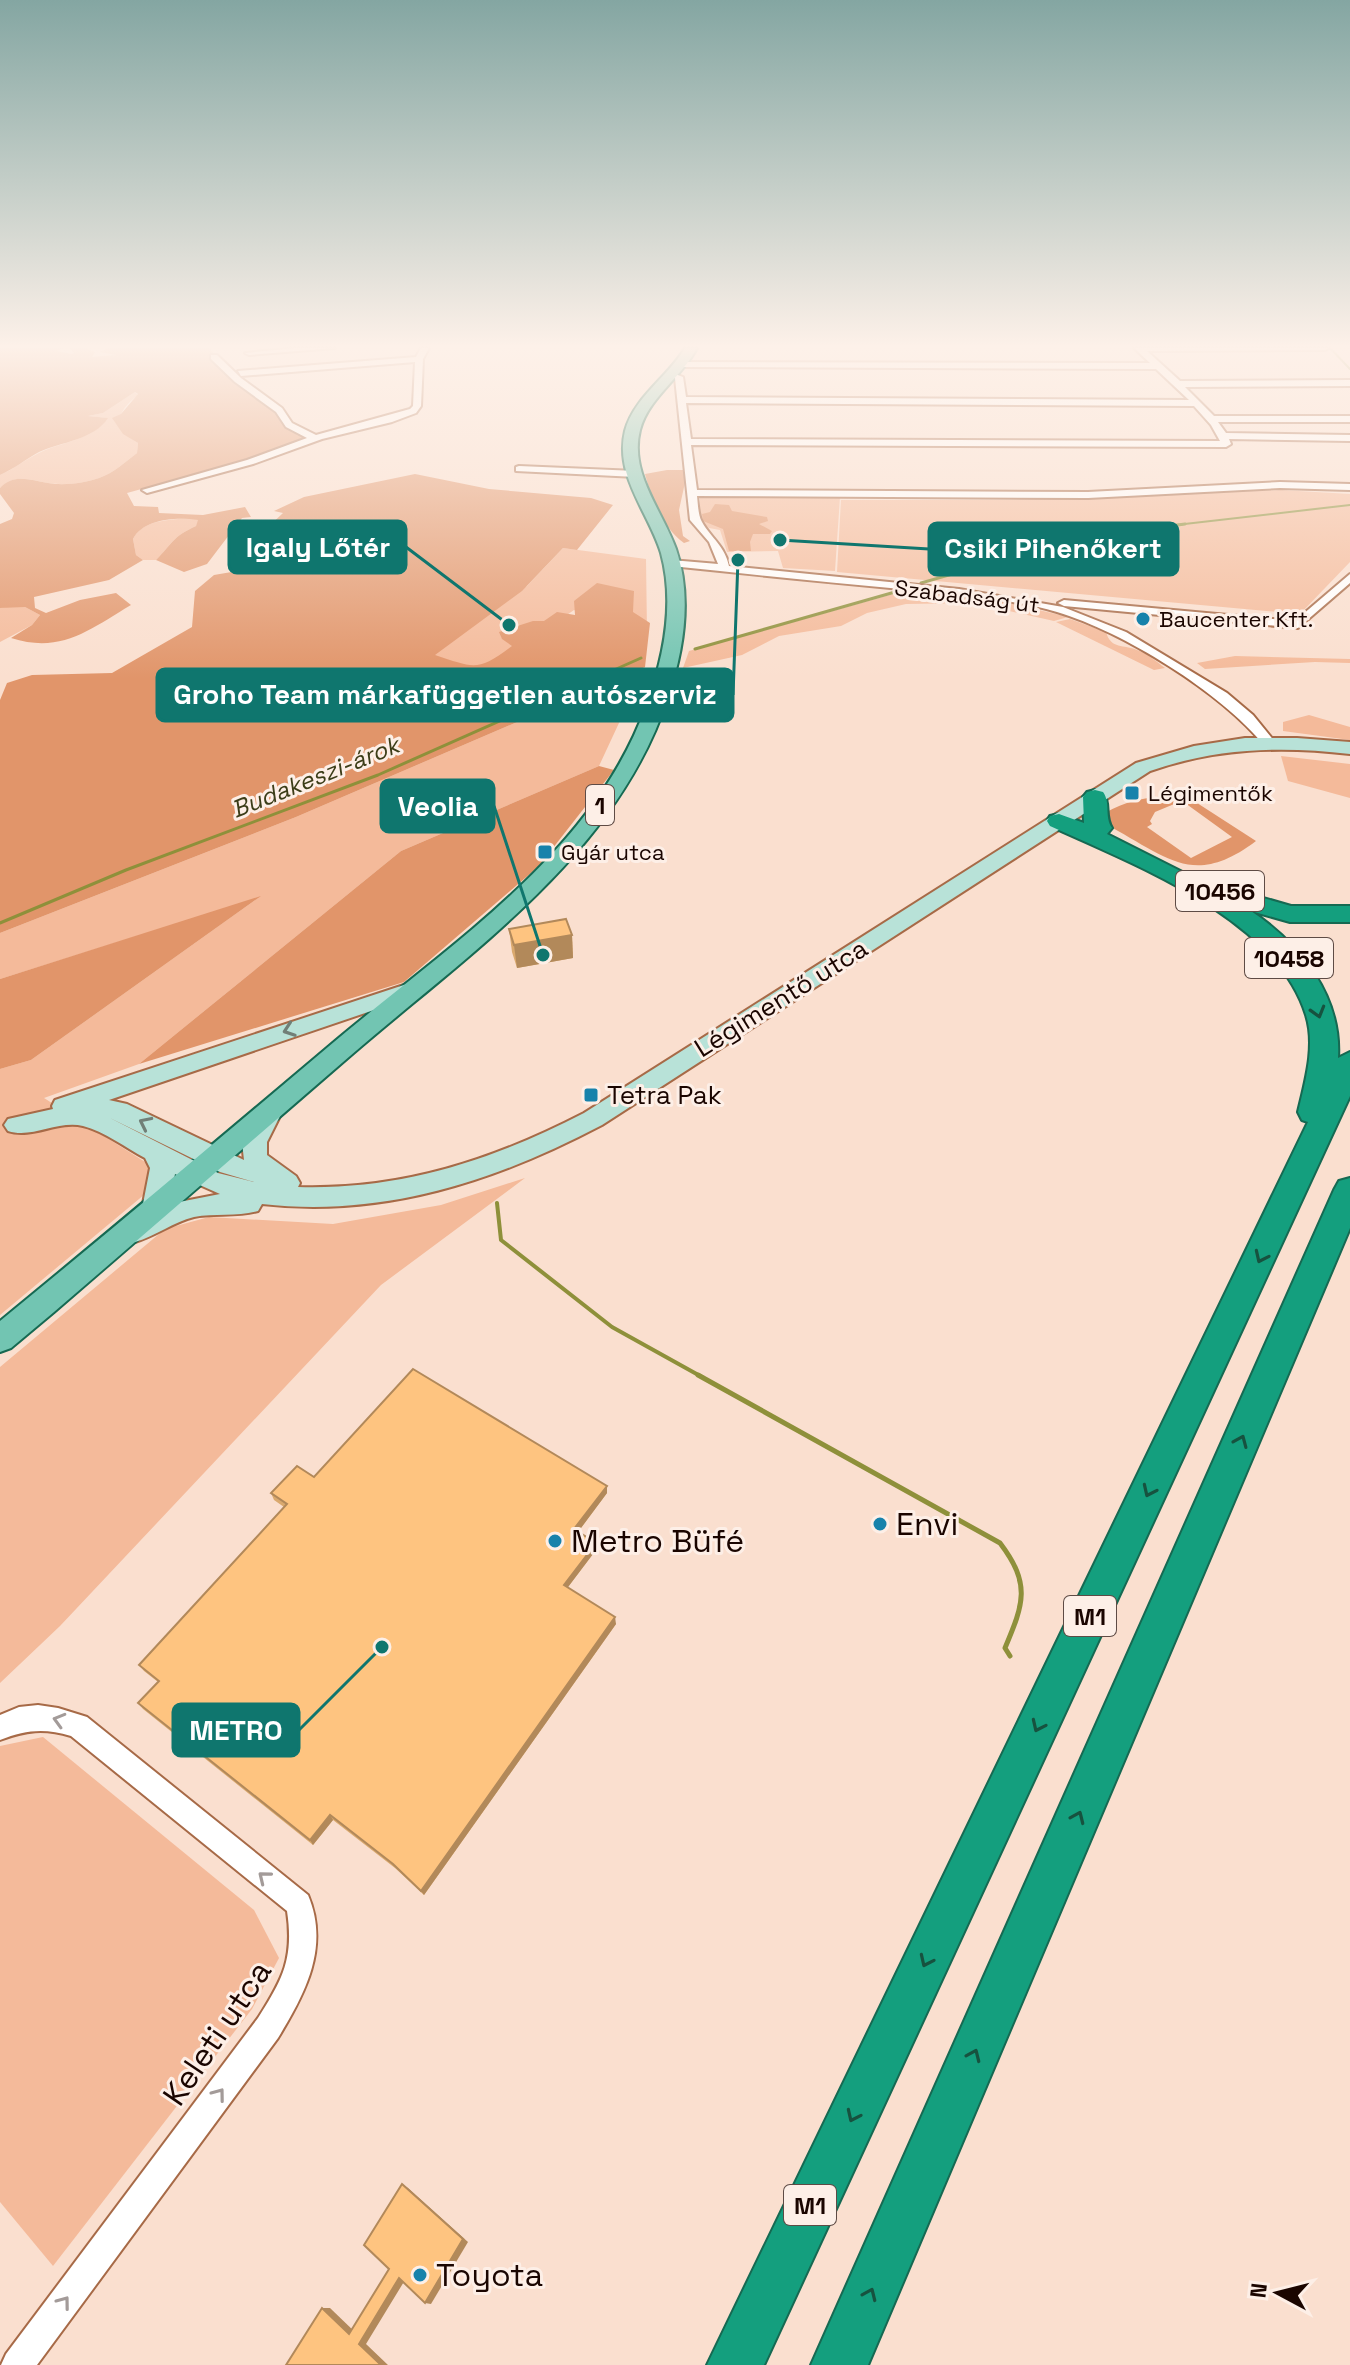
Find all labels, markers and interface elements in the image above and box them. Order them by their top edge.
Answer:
callout: Igaly Lőtér [229,521,406,573]
callout: Csiki Pihenőkert [929,523,1178,575]
text: Igaly Lőtér [246,529,390,565]
text: Csiki Pihenőkert [944,530,1162,566]
street label: Szabadság út [893,573,1041,619]
place label: Baucenter Kft. [1159,605,1313,633]
marker: Baucenter Kft. [1134,610,1152,628]
callout: Groho Team márkafüggetlen autószerviz [157,669,733,721]
text: Groho Team márkafüggetlen autószerviz [173,676,717,712]
water label: Budakeszi-árok [226,728,406,825]
place label: Légimentők [1148,779,1273,807]
callout: Veolia [381,780,494,832]
marker: Légimentők [1123,784,1141,802]
road number: 1 [586,785,614,825]
text: Veolia [398,788,478,824]
place label: Gyár utca [561,838,665,866]
marker: Gyár utca [536,843,554,861]
road number: 10456 [1176,871,1264,911]
street label: Légimentő utca [688,931,874,1065]
road number: 10458 [1245,938,1333,978]
one-way arrow [1309,1004,1325,1018]
one-way arrow [282,1020,296,1036]
place label: Tetra Pak [607,1078,722,1112]
marker: Tetra Pak [582,1086,600,1104]
one-way arrow [138,1117,153,1133]
one-way arrow [1255,1248,1271,1263]
one-way arrow [1232,1435,1248,1449]
one-way arrow [1143,1483,1159,1498]
place label: Envi [896,1504,958,1544]
marker: Envi [871,1515,889,1533]
place label: Metro Büfé [571,1521,744,1561]
marker: Metro Büfé [546,1532,564,1550]
road number: M1 [1064,1596,1116,1636]
callout: METRO [173,1704,299,1756]
text: METRO [189,1712,283,1748]
one-way arrow [52,1713,66,1729]
one-way arrow [1032,1718,1048,1733]
one-way arrow [1068,1811,1084,1825]
one-way arrow [259,1872,274,1886]
street label: Keleti utca [154,1953,280,2113]
one-way arrow [920,1953,936,1967]
one-way arrow [964,2049,980,2063]
one-way arrow [210,2088,224,2103]
one-way arrow [847,2108,863,2122]
road number: M1 [784,2185,836,2225]
north arrow [1238,2253,1318,2333]
place label: Toyota [436,2255,543,2295]
marker: Toyota [411,2266,429,2284]
text: N [1243,2282,1273,2300]
one-way arrow [860,2287,876,2302]
one-way arrow [54,2297,69,2311]

